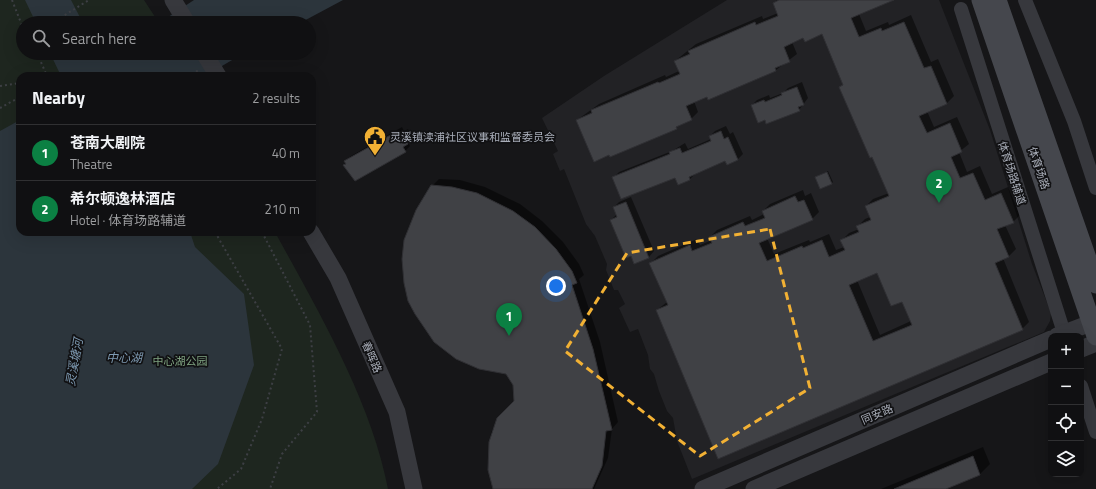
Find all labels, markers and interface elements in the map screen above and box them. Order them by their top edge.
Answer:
search box [16,16,316,60]
icon: search [30,27,52,49]
text: Search here [62,27,136,50]
text: Nearby [32,85,85,111]
text: 2 results [252,88,300,108]
public building icon: 灵溪镇渎浦社区议事和监督委员会 [362,124,388,157]
place label: 灵溪镇渎浦社区议事和监督委员会 [390,129,555,145]
text: 苍南大剧院 [70,131,145,154]
street label: 体育场路辅道 [994,139,1030,207]
text: 1 [41,143,49,163]
text: 40 m [272,143,300,163]
street label: 体育场路 [1024,145,1054,191]
text: Theatre [70,154,112,174]
pin: 2 [926,170,952,203]
text: 希尔顿逸林酒店 [70,187,175,210]
text: 2 [41,199,49,219]
text: 210 m [264,199,300,219]
text: Hotel · 体育场路辅道 [70,210,186,230]
your location [546,276,566,296]
pin: 1 [496,303,522,336]
map controls [1048,333,1084,477]
button: + [1048,333,1084,369]
water label: 灵溪塘河 [60,335,88,387]
street label: 春晖路 [358,339,386,375]
water label: 中心湖 [106,348,144,367]
park label: 中心湖公园 [153,353,208,369]
button: − [1048,369,1084,405]
street label: 同安路 [859,400,895,428]
button: locate [1048,405,1084,441]
button: layers [1048,441,1084,477]

